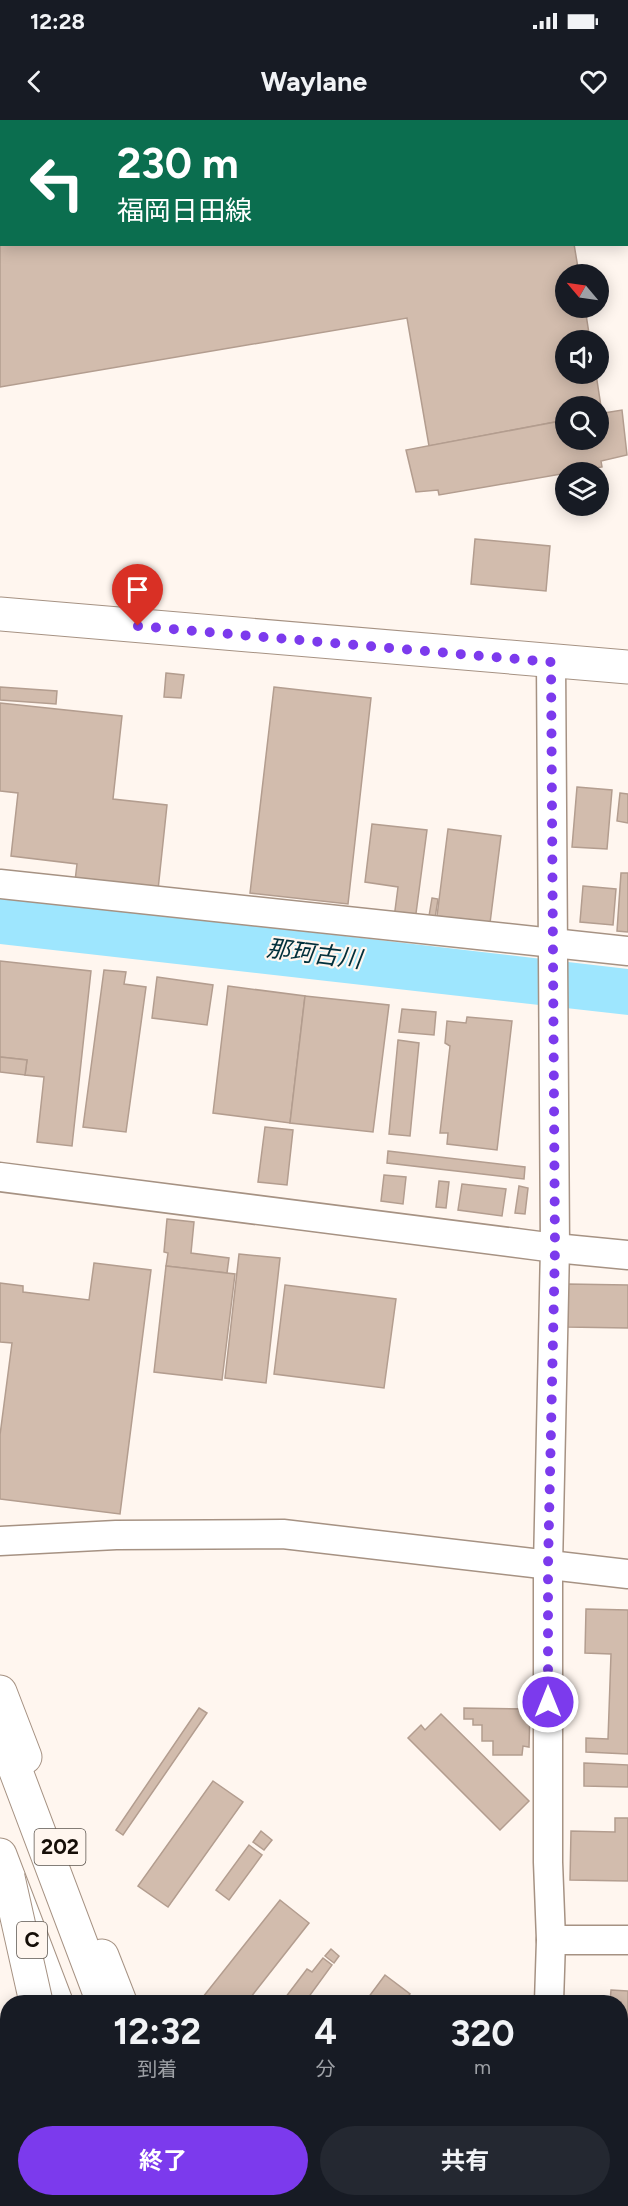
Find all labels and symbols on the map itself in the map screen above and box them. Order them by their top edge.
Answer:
north arrow [555,264,609,318]
pin [112,564,163,626]
water label: 那珂古川 [265,933,366,974]
position arrow [516,1670,580,1734]
road number: 202 [34,1829,86,1865]
road number: C [17,1922,47,1958]

